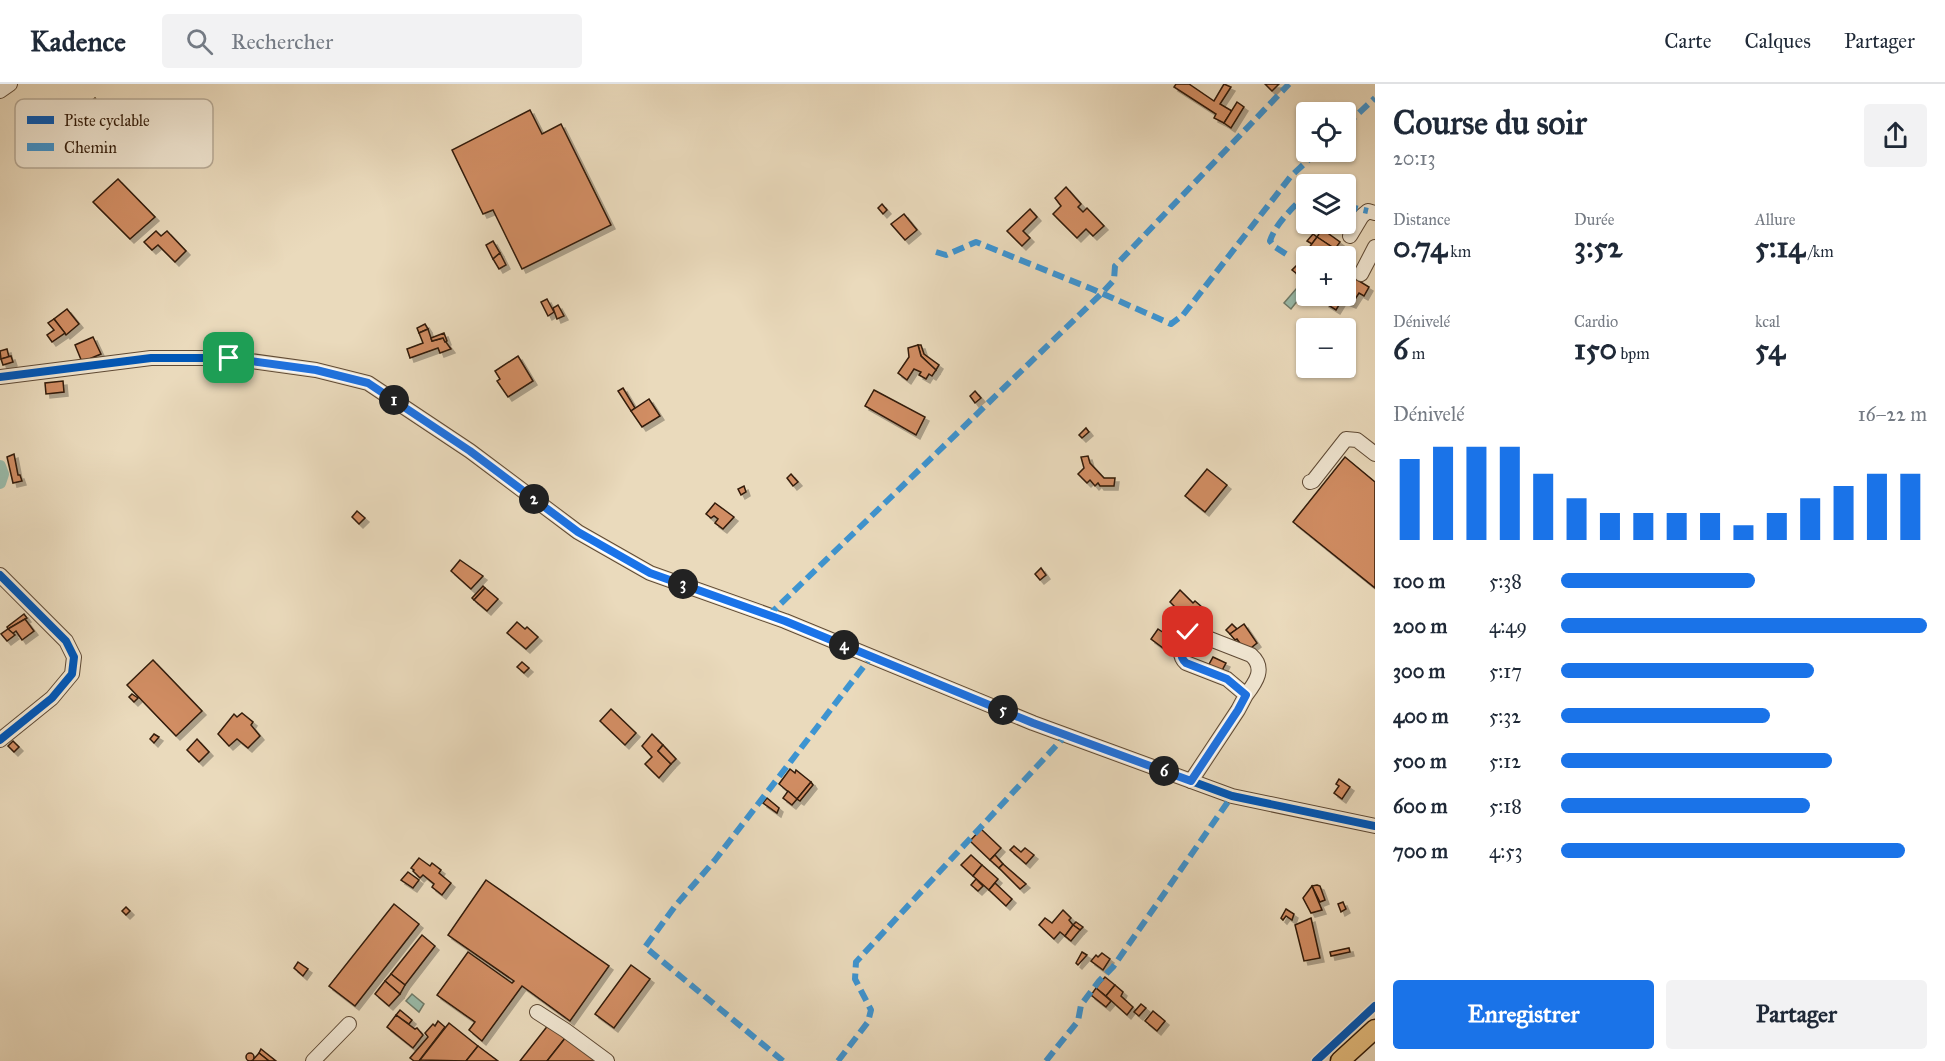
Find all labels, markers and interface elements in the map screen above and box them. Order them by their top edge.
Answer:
search box [162,14,582,68]
text: Kadence [30,24,126,59]
icon: search [183,25,216,58]
text: Rechercher [231,28,333,55]
text: Carte [1664,28,1711,54]
text: Calques [1744,28,1811,54]
text: Partager [1844,28,1915,54]
legend [15,99,213,168]
map controls [1296,102,1356,378]
button: locate [1296,102,1356,162]
text: Course du soir [1393,103,1587,143]
button: share [1864,104,1927,167]
text: Piste cyclable [64,111,150,130]
text: Chemin [64,138,117,157]
text: 20:13 [1393,146,1435,170]
button: layers [1296,174,1356,234]
text: Distance [1393,210,1450,229]
text: Durée [1574,210,1614,229]
text: Allure [1755,210,1795,229]
text: 0.74 [1393,229,1447,265]
text: 3:52 [1574,229,1622,265]
text: 5:14 [1755,229,1805,265]
text: km [1447,242,1471,261]
text: /km [1805,242,1834,261]
button: + [1296,246,1356,306]
text: Dénivelé [1393,312,1450,331]
text: Cardio [1574,312,1618,331]
text: kcal [1755,312,1780,331]
button: − [1296,318,1356,378]
text: 6 [1393,331,1408,367]
text: 150 [1574,331,1617,367]
text: 54 [1755,331,1785,367]
pin [203,332,254,383]
icon: arrive [212,341,245,374]
text: m [1408,344,1425,363]
text: bpm [1617,344,1650,363]
pin: 1 [379,385,409,415]
text: 1 [391,390,397,409]
text: Dénivelé [1393,402,1465,426]
text: 16–22 m [1858,402,1927,426]
pin: 2 [519,484,549,514]
text: 2 [530,489,538,508]
pin: 3 [668,569,698,599]
text: 100 m [1393,569,1445,593]
text: 5:38 [1489,569,1522,593]
text: 3 [680,574,686,593]
pin [1162,606,1213,657]
text: 200 m [1393,614,1447,638]
text: 4:49 [1489,614,1527,638]
icon: check [1171,615,1204,648]
pin: 4 [829,630,859,660]
text: 4 [840,635,848,654]
text: 300 m [1393,659,1445,683]
text: 5:17 [1489,659,1522,683]
pin: 5 [988,695,1018,725]
text: 5 [999,700,1007,719]
text: 400 m [1393,704,1449,728]
text: 5:32 [1489,704,1521,728]
text: 500 m [1393,749,1447,773]
text: 5:12 [1489,749,1521,773]
pin: 6 [1149,756,1179,786]
text: 6 [1160,761,1168,780]
text: 600 m [1393,794,1448,818]
text: 5:18 [1489,794,1522,818]
text: 700 m [1393,839,1448,863]
text: 4:53 [1489,839,1522,863]
button: Enregistrer [1393,980,1654,1049]
button: Partager [1666,980,1927,1049]

